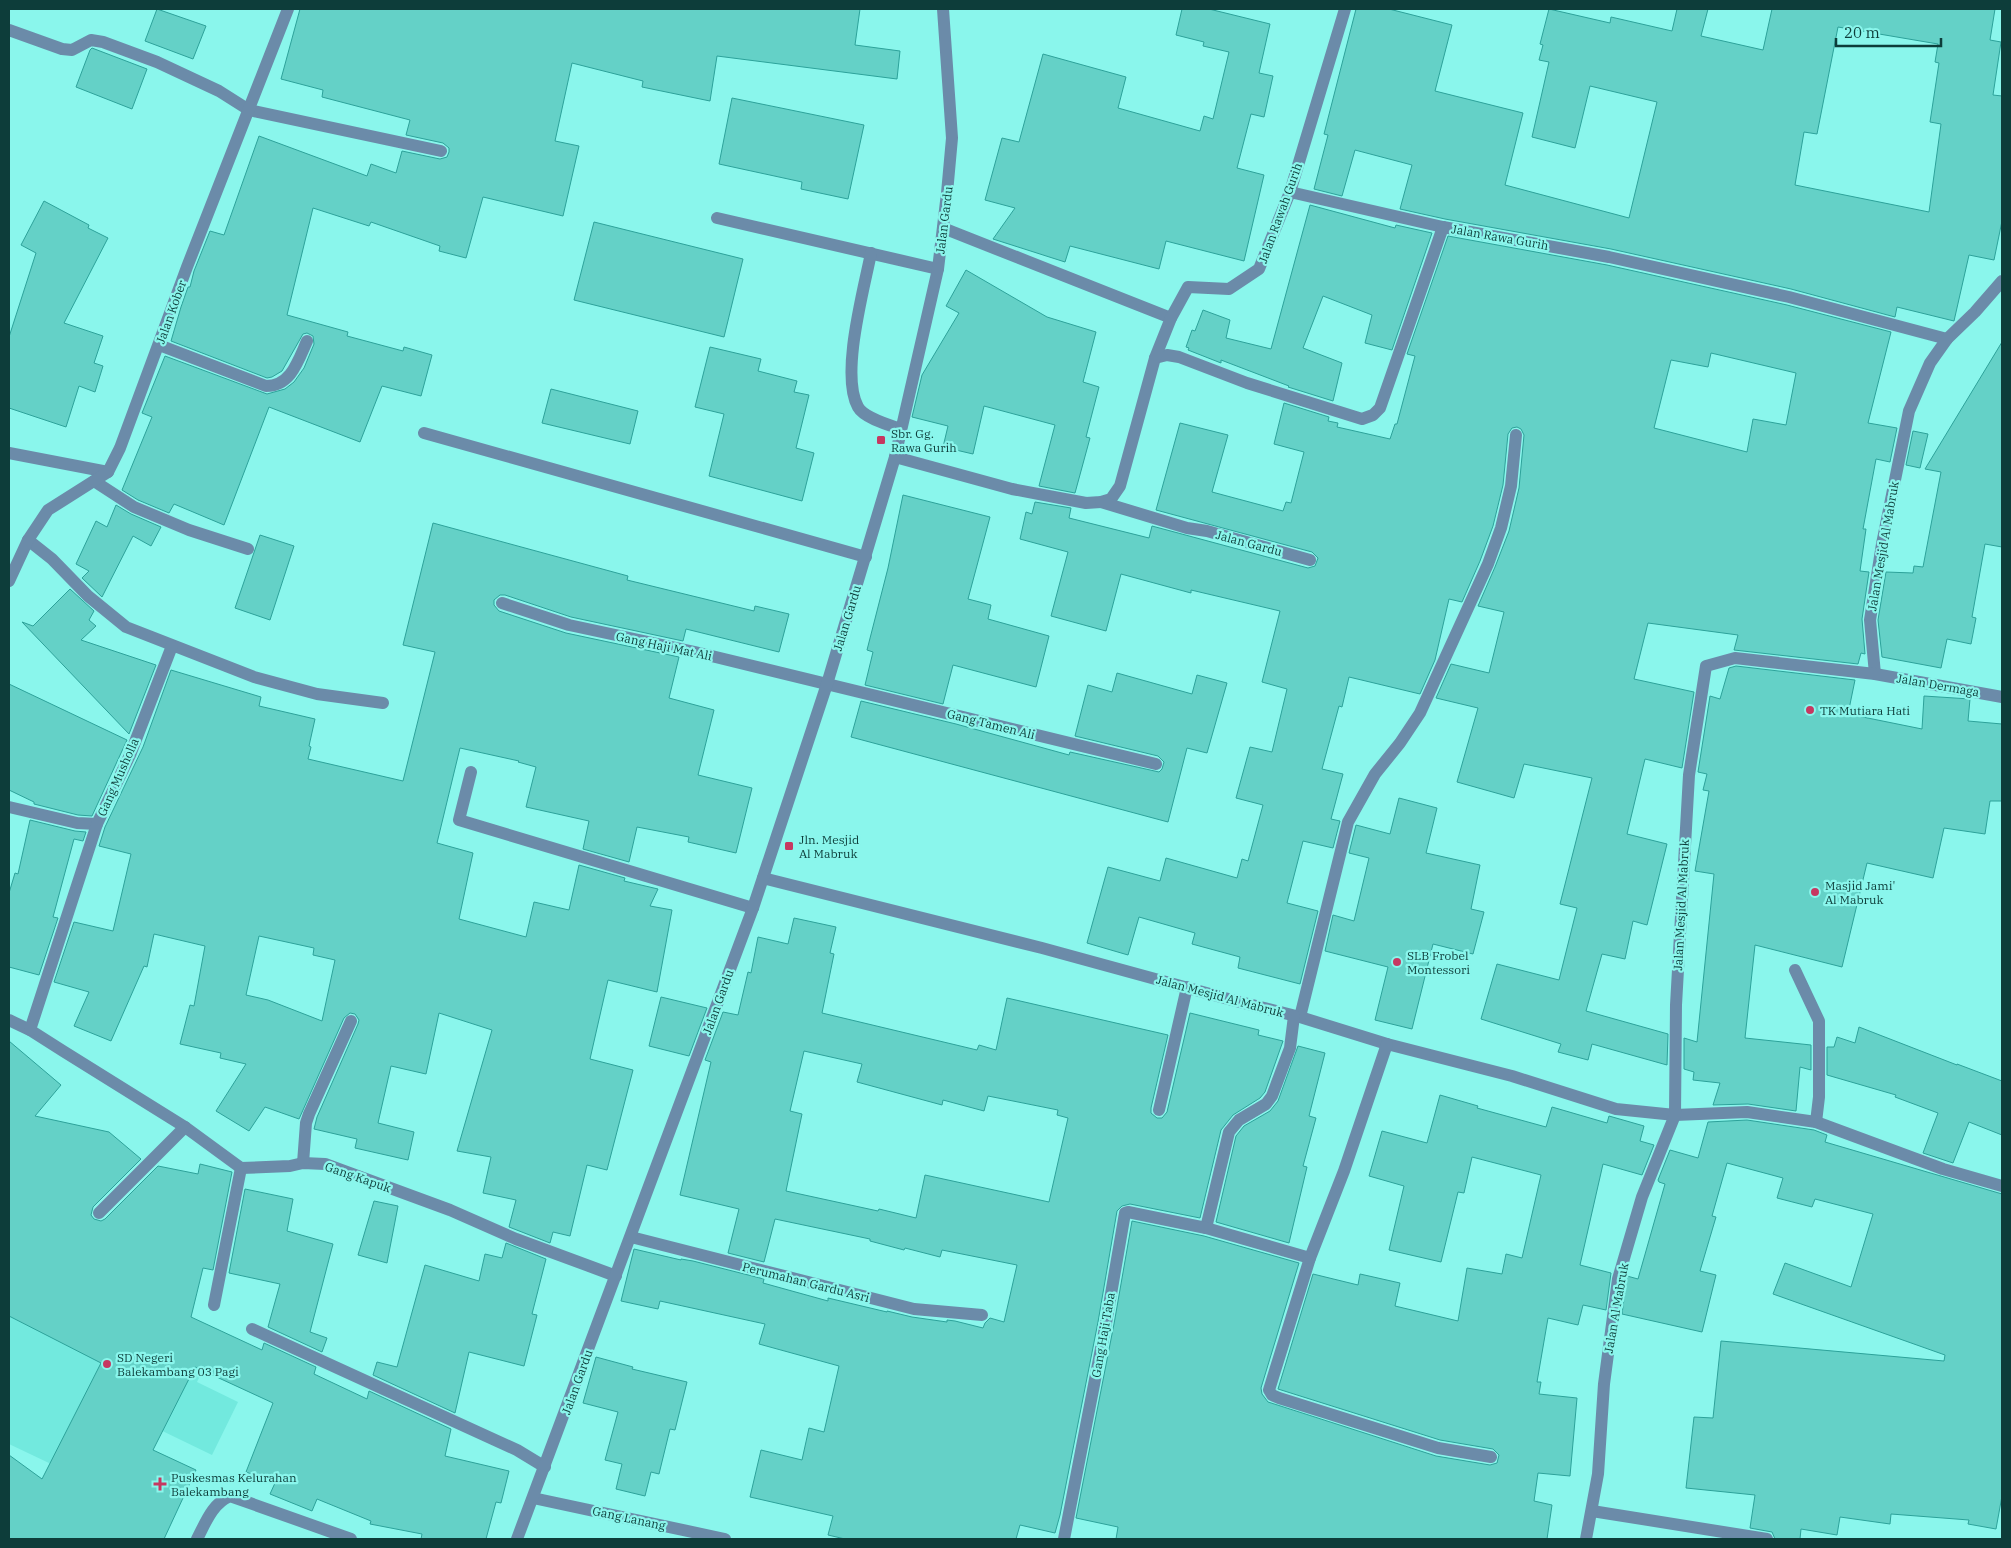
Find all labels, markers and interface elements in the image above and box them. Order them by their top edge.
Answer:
scale bar [1836,15,1941,47]
text: 20 m [1844,23,1880,42]
street label: Jalan Rawah Gurih [1255,160,1305,265]
street label: Jalan Gardu [932,185,956,255]
street label: Jalan Rawa Gurih [1450,221,1550,253]
street label: Jalan Kober [153,278,190,346]
place label: Sbr. Gg. Rawa Gurih [891,426,957,455]
marker: Sbr. Gg. Rawa Gurih [875,434,887,446]
street label: Jalan Mesjid Al Mabruk [1864,480,1902,612]
street label: Jalan Gardu [1214,527,1284,559]
street label: Jalan Gardu [830,583,864,653]
street label: Gang Haji Mat Ali [615,628,714,664]
street label: Jalan Dermaga [1895,670,1981,700]
place label: TK Mutiara Hati [1820,703,1910,718]
marker: TK Mutiara Hati [1804,704,1816,716]
street label: Gang Tamen Ali [946,706,1037,742]
street label: Gang Musholla [94,735,142,818]
place label: Jln. Mesjid Al Mabruk [799,832,859,861]
street label: Jalan Mesjid Al Mabruk [1670,839,1692,971]
marker: Jln. Mesjid Al Mabruk [783,840,795,852]
place label: Masjid Jami' Al Mabruk [1825,878,1895,907]
marker: Masjid Jami' Al Mabruk [1809,886,1821,898]
place label: SLB Frobel Montessori [1407,948,1470,977]
marker: SLB Frobel Montessori [1391,956,1403,968]
street label: Jalan Gardu [699,967,737,1036]
street label: Jalan Mesjid Al Mabruk [1155,972,1285,1020]
street label: Gang Kapuk [323,1159,393,1195]
street label: Perumahan Gardu Asri [741,1259,871,1305]
street label: Jalan Al Mabruk [1601,1262,1631,1354]
street label: Gang Haji Taba [1088,1291,1118,1379]
street label: Jalan Gardu [558,1347,596,1416]
place label: SD Negeri Balekambang 03 Pagi [117,1350,239,1379]
marker: SD Negeri Balekambang 03 Pagi [101,1358,113,1370]
place label: Puskesmas Kelurahan Balekambang [171,1470,297,1499]
marker: Puskesmas Kelurahan Balekambang [153,1477,167,1491]
street label: Gang Lanang [591,1503,667,1533]

